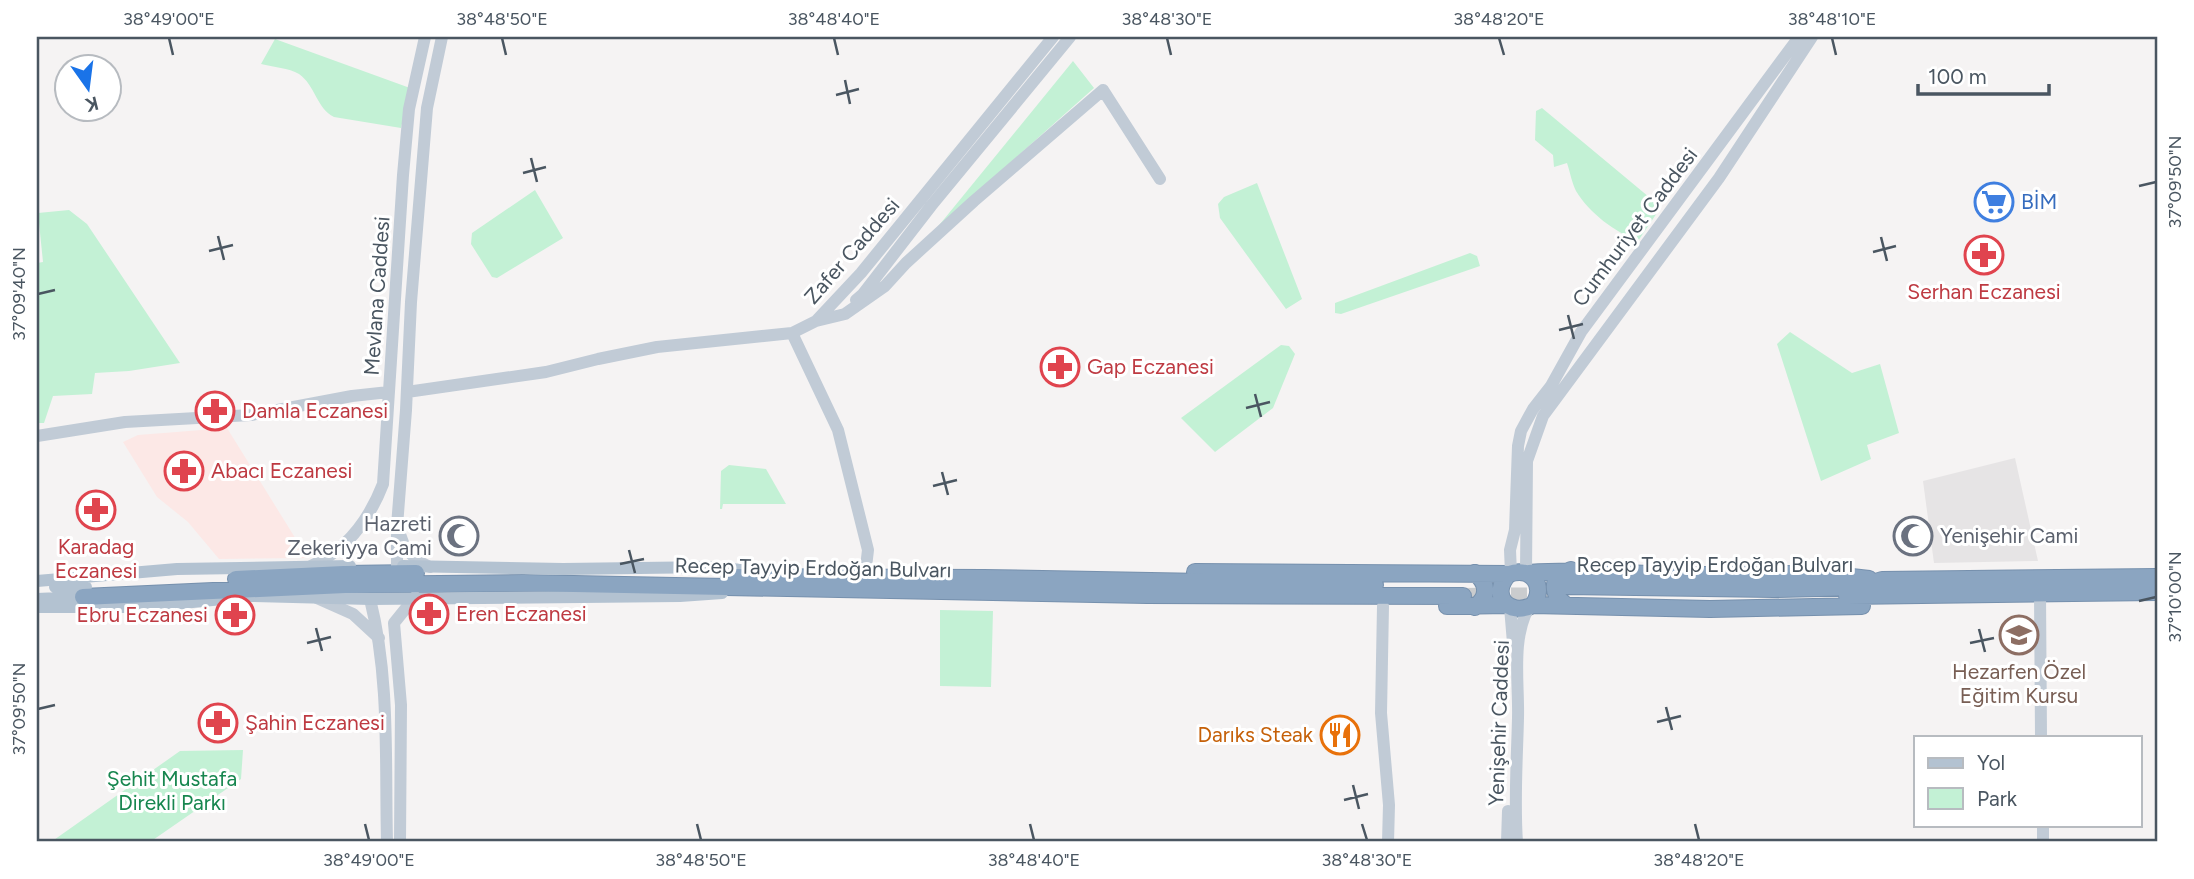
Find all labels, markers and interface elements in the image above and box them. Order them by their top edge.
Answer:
text: 38°49'00"E [123,8,215,30]
text: 38°48'50"E [456,8,548,30]
text: 38°48'40"E [788,8,880,30]
text: 38°48'30"E [1121,8,1213,30]
text: 38°48'20"E [1453,8,1545,30]
text: 38°48'10"E [1788,8,1876,30]
north arrow [52,52,122,122]
scale bar [1918,52,2049,96]
text: 100 m [1928,64,1987,89]
text: K [83,91,101,117]
text: 37°09'50"N [2164,135,2186,229]
street label: Cumhuriyet Caddesi [1567,142,1702,311]
supermarket icon: BİM [1973,181,2015,223]
place label: BİM [2021,189,2057,214]
street label: Zafer Caddesi [799,193,904,309]
street label: Mevlana Caddesi [358,216,395,376]
pharmacy icon: Serhan Eczanesi [1963,234,2005,276]
text: 37°09'40"N [8,247,30,341]
place label: Serhan Eczanesi [1907,279,2061,304]
pharmacy icon: Gap Eczanesi [1039,346,1081,388]
place label: Gap Eczanesi [1087,354,1214,379]
pharmacy icon: Damla Eczanesi [194,390,236,432]
place label: Damla Eczanesi [242,398,388,423]
pharmacy icon: Abacı Eczanesi [163,450,205,492]
place label: Abacı Eczanesi [211,458,352,483]
pharmacy icon: Karadag Eczanesi [75,489,117,531]
place label: Hazreti Zekeriyya Cami [287,511,432,560]
mosque icon: Hazreti Zekeriyya Cami [438,515,480,557]
mosque icon: Yenişehir Cami [1892,515,1934,557]
place label: Yenişehir Cami [1940,523,2078,548]
place label: Karadag Eczanesi [55,534,137,583]
text: 37°10'00"N [2164,551,2186,643]
street label: Recep Tayyip Erdoğan Bulvarı [1577,552,1853,577]
street label: Recep Tayyip Erdoğan Bulvarı [674,553,952,582]
pharmacy icon: Eren Eczanesi [408,593,450,635]
pharmacy icon: Ebru Eczanesi [214,594,256,636]
place label: Eren Eczanesi [456,601,587,626]
place label: Ebru Eczanesi [77,602,208,627]
school or university icon: Hezarfen Özel Eğitim Kursu [1998,614,2040,656]
street label: Yenişehir Caddesi [1483,639,1514,807]
place label: Hezarfen Özel Eğitim Kursu [1952,659,2086,708]
text: 37°09'50"N [8,662,30,756]
pharmacy icon: Şahin Eczanesi [197,702,239,744]
place label: Şahin Eczanesi [245,710,385,735]
restaurant icon: Darıks Steak [1319,714,1361,756]
place label: Darıks Steak [1198,722,1314,747]
legend [1914,736,2142,826]
text: Yol [1977,750,2005,775]
park label: Şehit Mustafa Direkli Parkı [107,766,237,815]
text: Park [1977,786,2018,811]
text: 38°49'00"E [323,849,415,871]
text: 38°48'50"E [655,849,747,871]
text: 38°48'40"E [988,849,1080,871]
text: 38°48'30"E [1321,849,1413,871]
text: 38°48'20"E [1653,849,1745,871]

